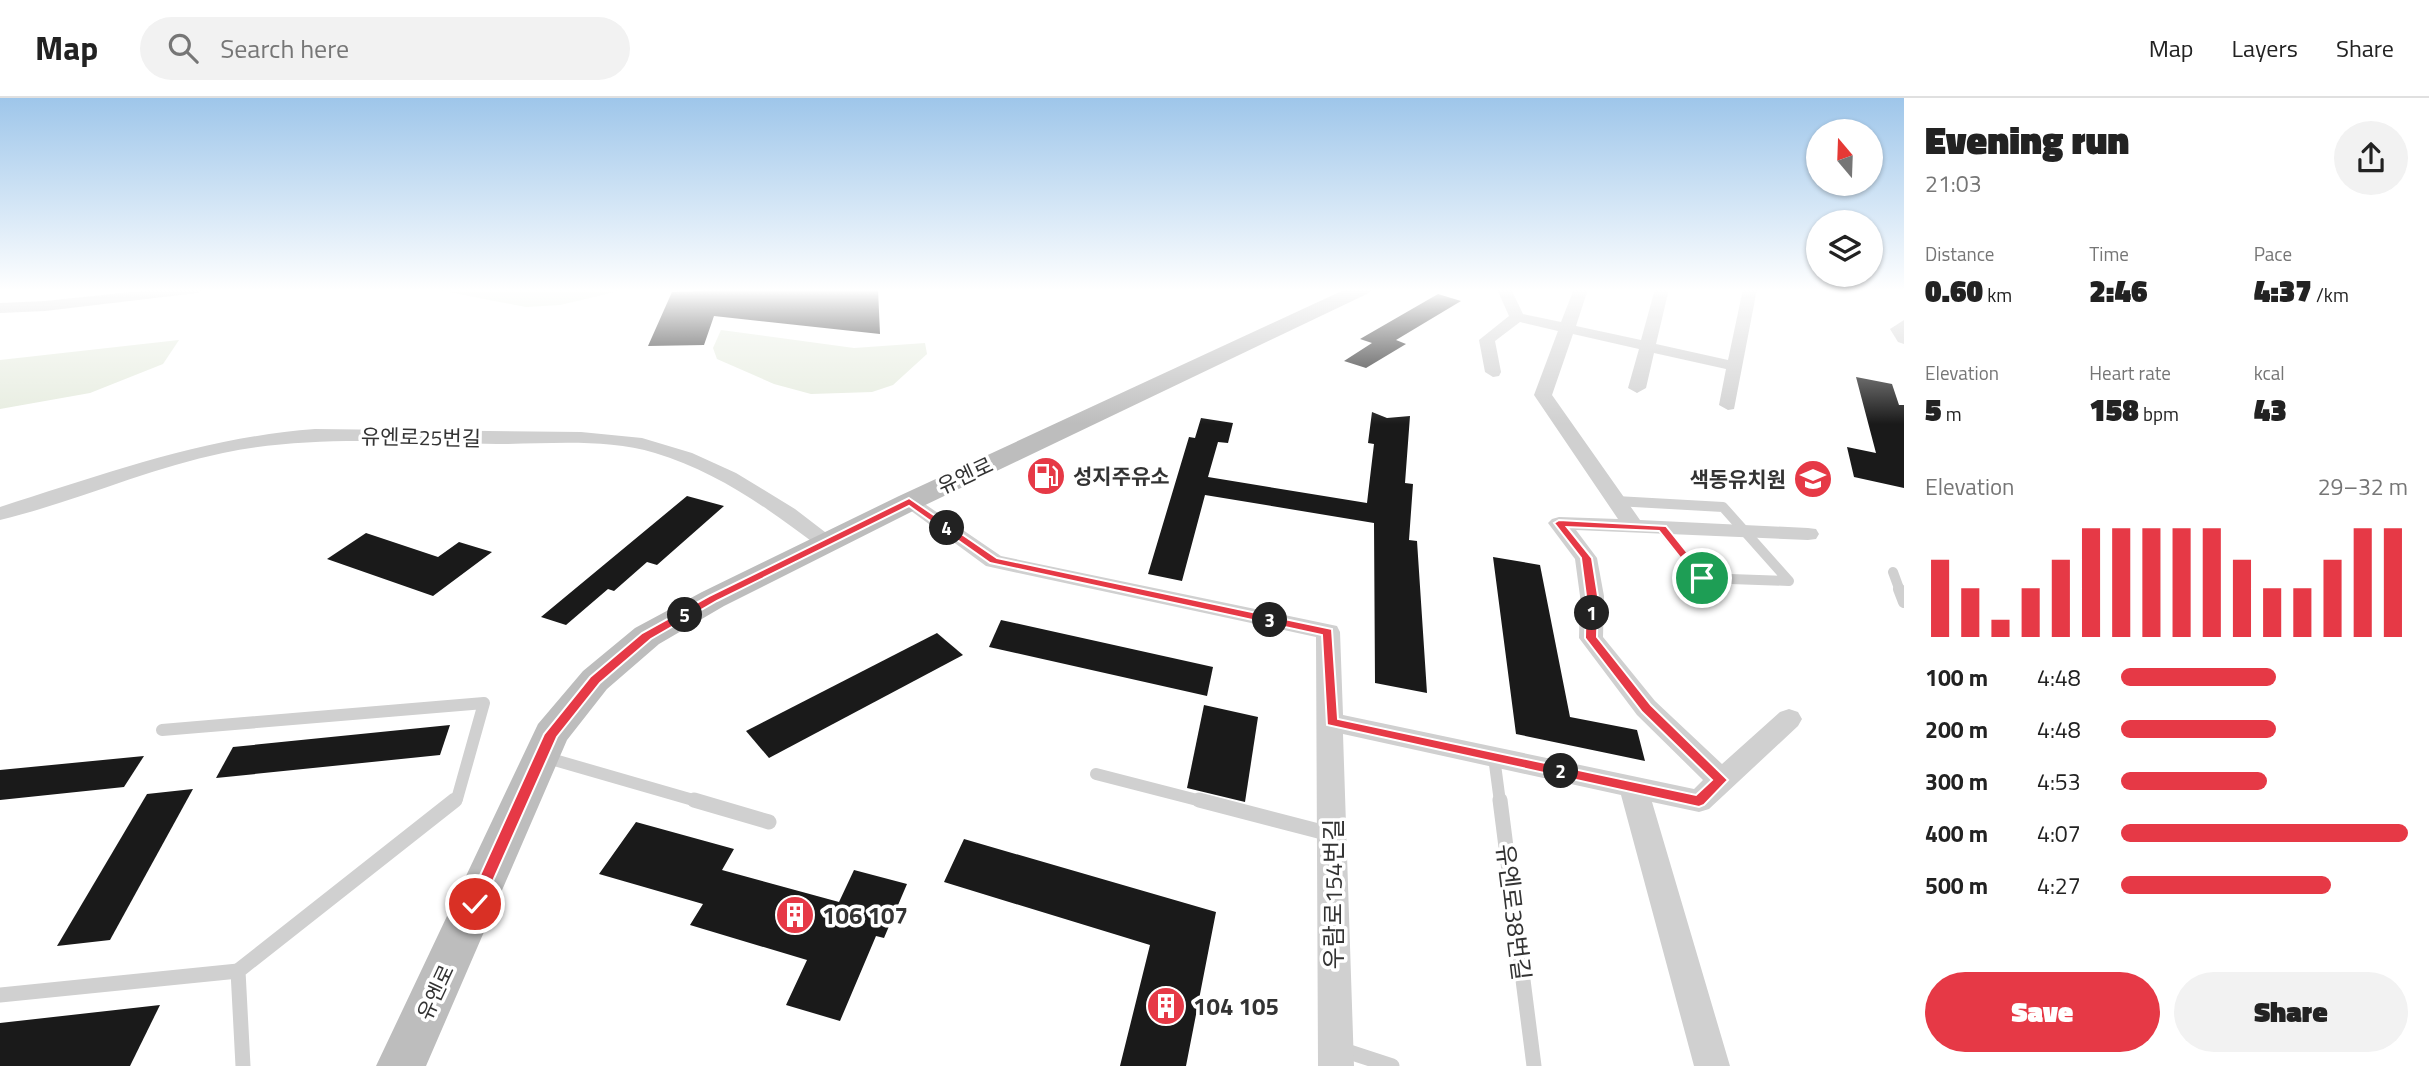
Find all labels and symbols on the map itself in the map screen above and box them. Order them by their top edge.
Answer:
north arrow [1806,119,1883,196]
street label: 유엔로25번길 [361,420,481,454]
street label: 유엔로 [932,448,998,502]
fuel station icon: 성지주유소 [1025,455,1067,497]
school or university icon: 색동유치원 [1792,458,1834,500]
place label: 성지주유소 [1073,460,1170,492]
place label: 색동유치원 [1689,463,1786,495]
pin: 4 [930,510,964,546]
pin [1672,548,1732,608]
pin: 1 [1574,596,1610,630]
pin: 5 [668,598,702,632]
pin: 3 [1252,602,1288,638]
pin: 2 [1544,754,1578,788]
street label: 우람로154번길 [1315,819,1351,969]
street label: 유엔로38번길 [1488,842,1540,982]
pin [445,874,505,934]
building icon: 106 107 [774,894,816,936]
place label: 106 107 [822,897,908,933]
street label: 유엔로 [408,959,462,1025]
building icon: 104 105 [1145,985,1187,1027]
place label: 104 105 [1193,988,1279,1024]

